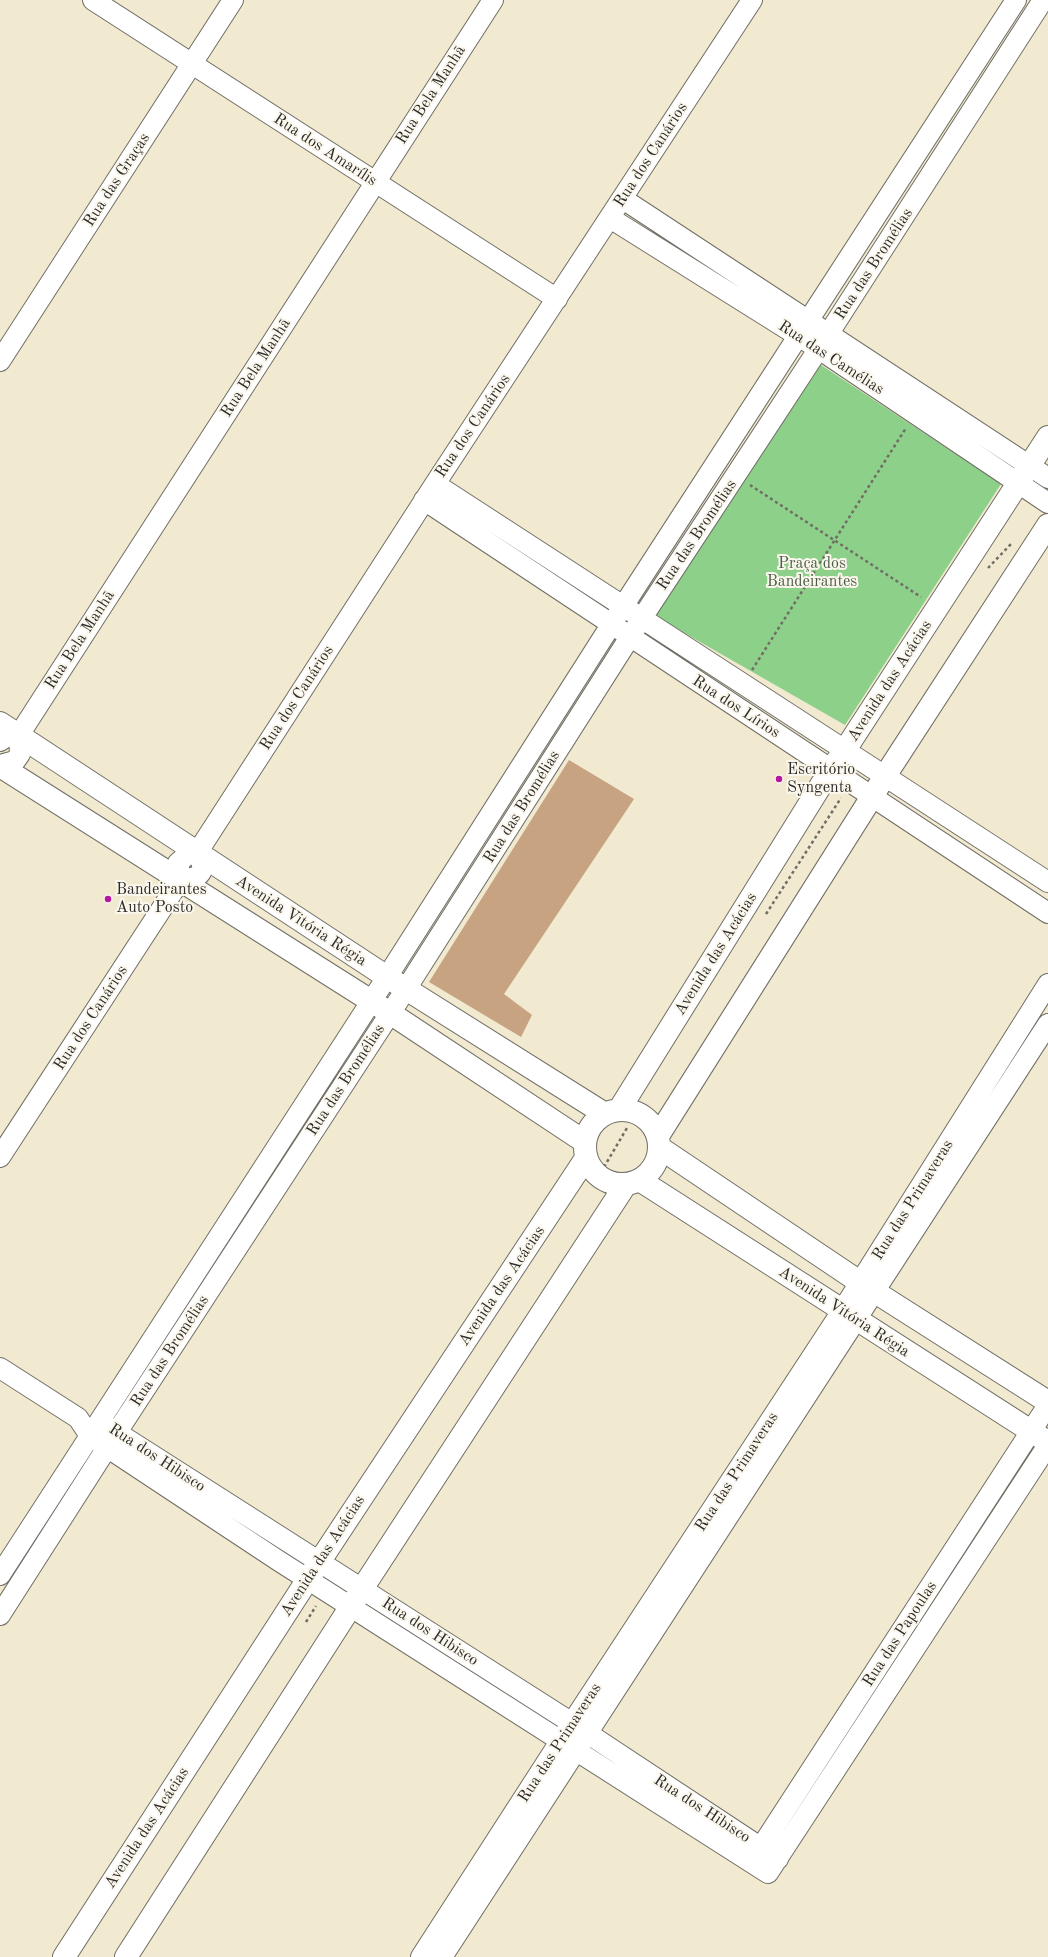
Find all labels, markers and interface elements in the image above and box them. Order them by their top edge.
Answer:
street label: Rua Bela Manhã [392,42,470,148]
street label: Rua dos Canários [610,99,692,211]
street label: Rua dos Amarílis [270,109,380,191]
street label: Rua das Graças [80,130,154,230]
street label: Rua das Bromélias [831,205,917,323]
street label: Rua Bela Manhã [217,315,295,421]
street label: Rua das Camélias [775,317,887,399]
street label: Rua dos Canários [431,370,515,482]
street label: Rua das Bromélias [653,476,741,594]
park label: Praça dos Bandeirantes [767,554,857,592]
street label: Rua Bela Manhã [41,587,119,693]
street label: Avenida das Acácias [844,617,936,745]
street label: Rua dos Canários [256,642,338,754]
street label: Rua dos Lírios [688,671,784,743]
street label: Rua das Bromélias [480,747,564,867]
place label: Escritório Syngenta [787,760,855,798]
marker: Escritório Syngenta [774,774,784,784]
street label: Avenida Vitória Régia [232,871,370,971]
place label: Bandeirantes Auto Posto [116,880,207,918]
street label: Avenida das Acácias [671,889,761,1019]
marker: Bandeirantes Auto Posto [103,894,113,904]
street label: Rua dos Canários [50,962,132,1074]
street label: Rua das Bromélias [303,1021,389,1139]
street label: Rua das Primaveras [868,1136,958,1264]
street label: Avenida das Acácias [455,1222,549,1350]
street label: Avenida Vitória Régia [775,1262,913,1362]
street label: Rua das Bromélias [127,1292,213,1410]
street label: Rua das Primaveras [691,1409,783,1535]
street label: Rua dos Hibisco [105,1420,209,1496]
street label: Avenida das Acácias [277,1492,369,1620]
street label: Rua das Papoulas [859,1578,941,1690]
street label: Rua dos Hibisco [378,1594,482,1670]
street label: Rua das Primaveras [514,1680,606,1806]
street label: Avenida das Acácias [101,1764,193,1892]
street label: Rua dos Hibisco [650,1771,754,1847]

